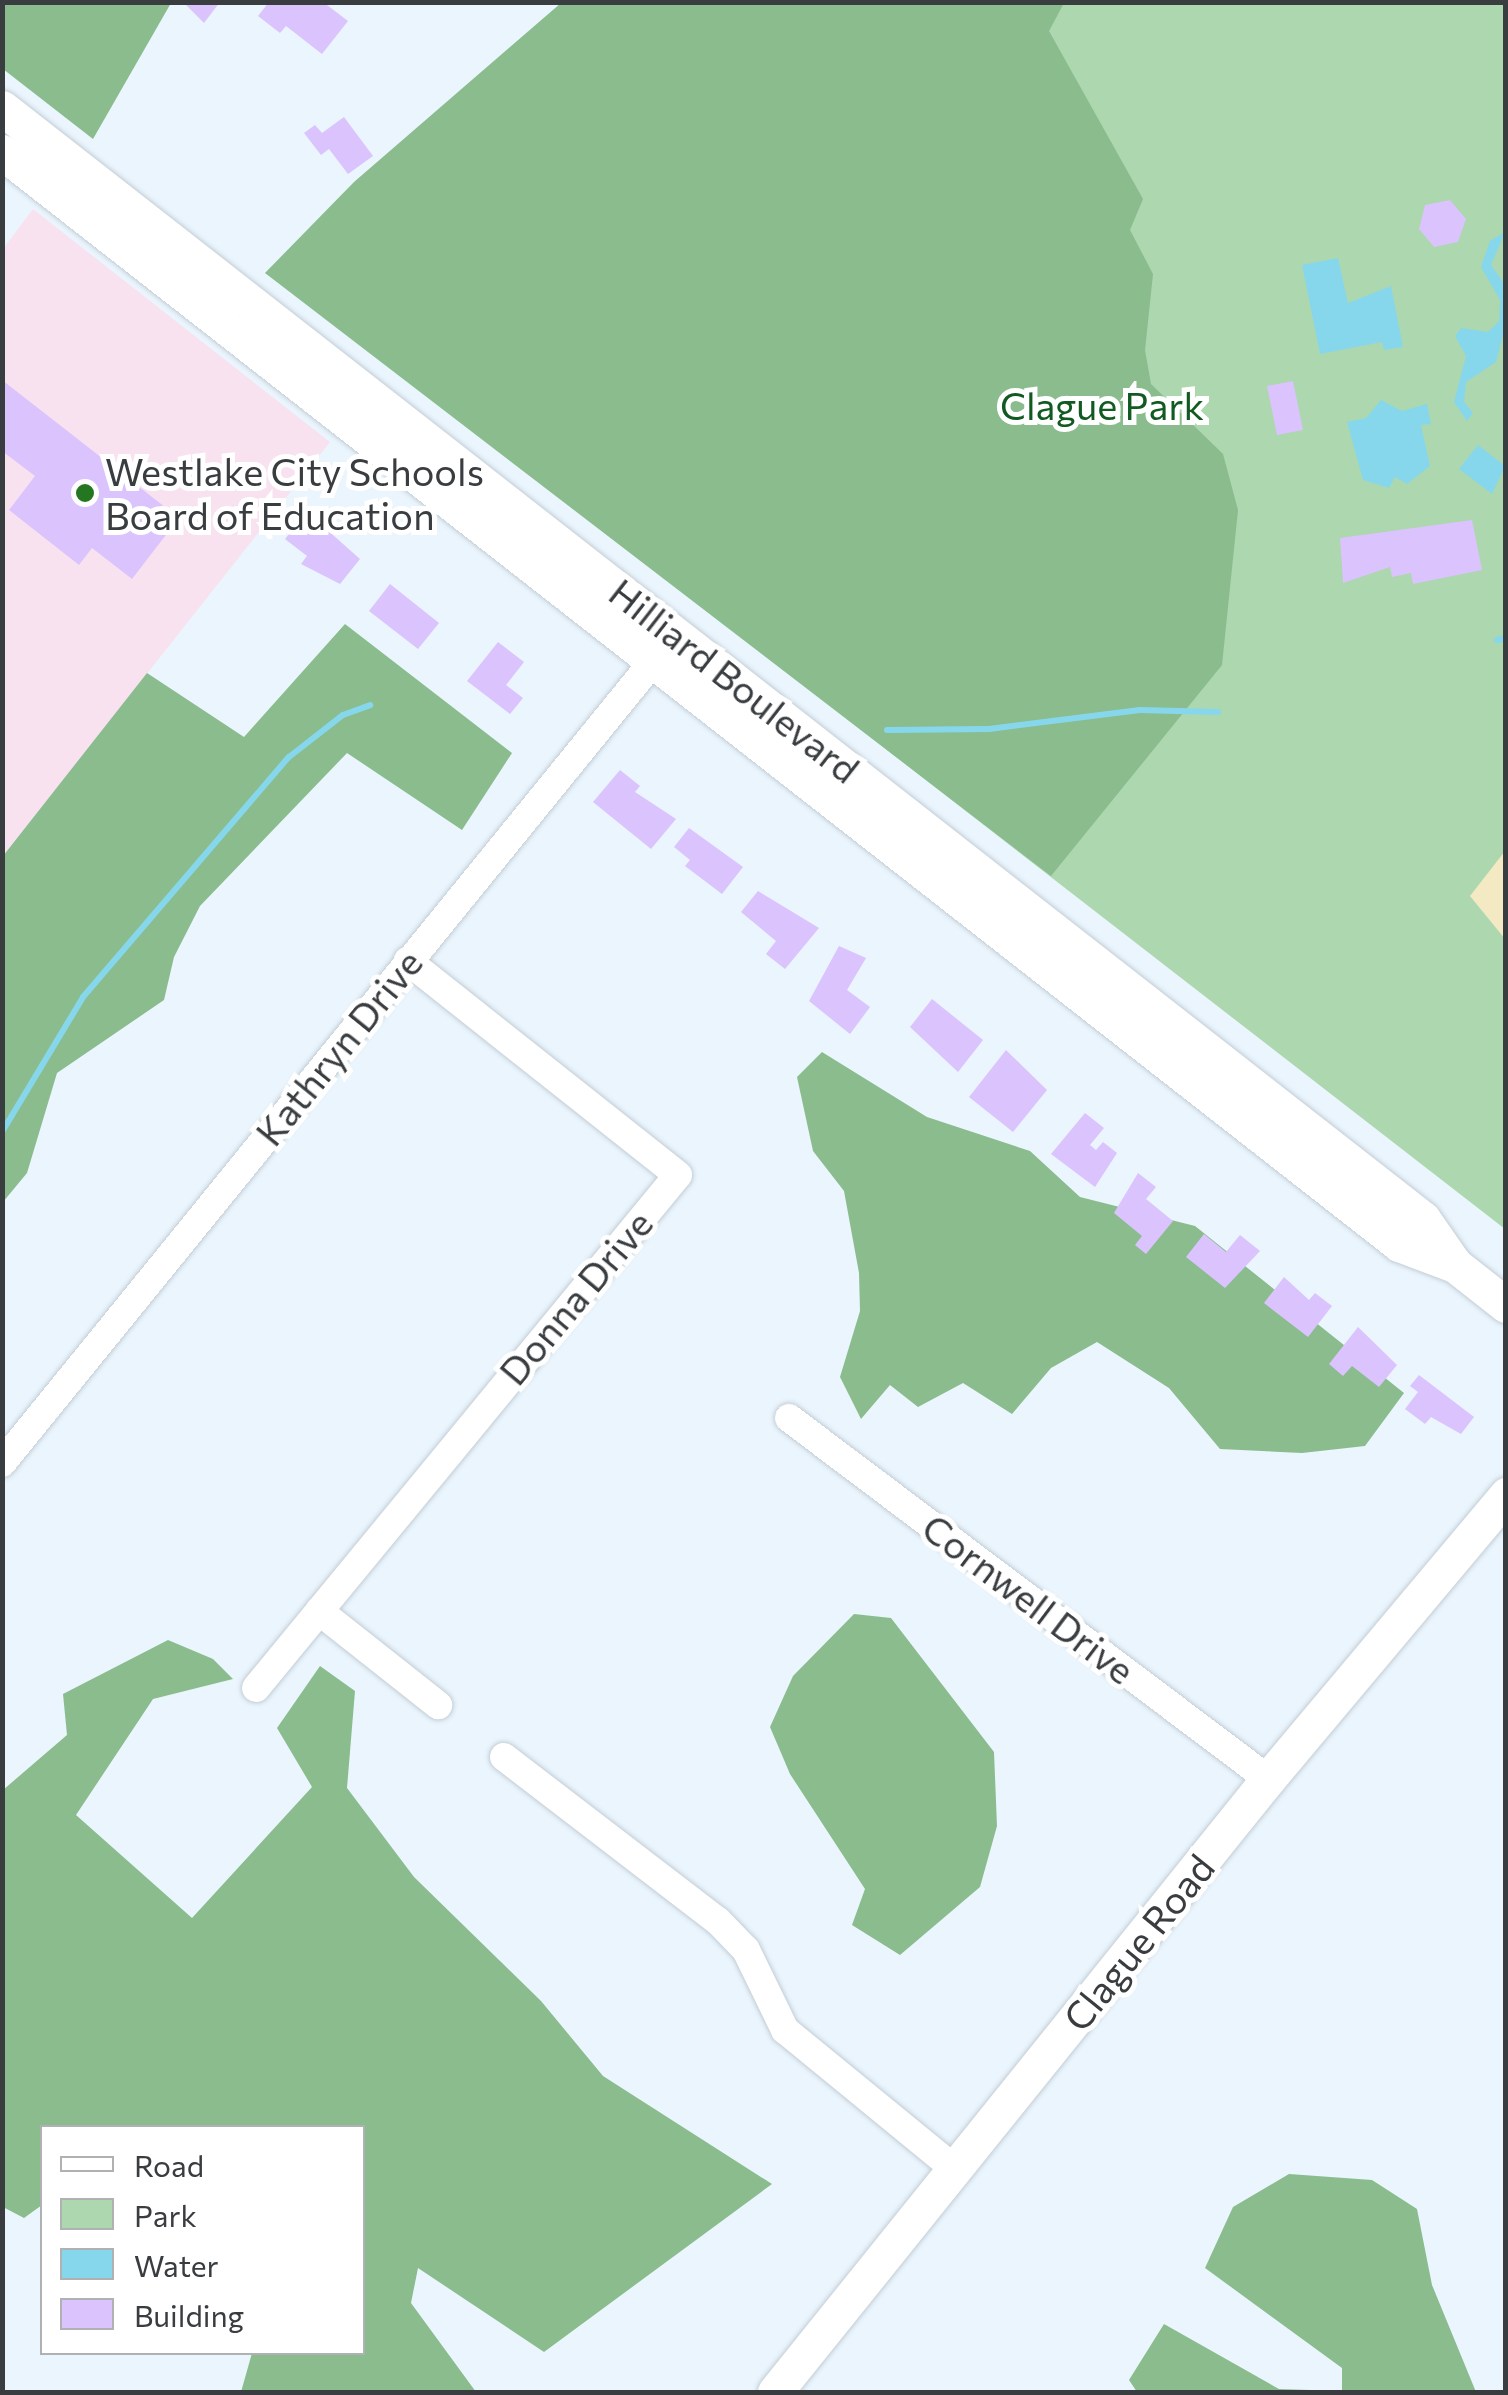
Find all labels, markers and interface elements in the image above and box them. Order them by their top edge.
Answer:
park label: Clague Park [1000,382,1204,428]
place label: Westlake City Schools Board of Education [105,448,484,538]
marker: Westlake City Schools Board of Education [74,482,96,504]
street label: Hilliard Boulevard [601,568,869,792]
street label: Kathryn Drive [245,940,431,1154]
street label: Donna Drive [489,1201,661,1393]
street label: Cornwell Drive [914,1504,1144,1692]
street label: Clague Road [1053,1845,1223,2039]
legend [40,2125,365,2355]
text: Road [134,2146,204,2183]
text: Park [134,2196,197,2233]
text: Water [134,2246,219,2283]
text: Building [134,2296,244,2333]

